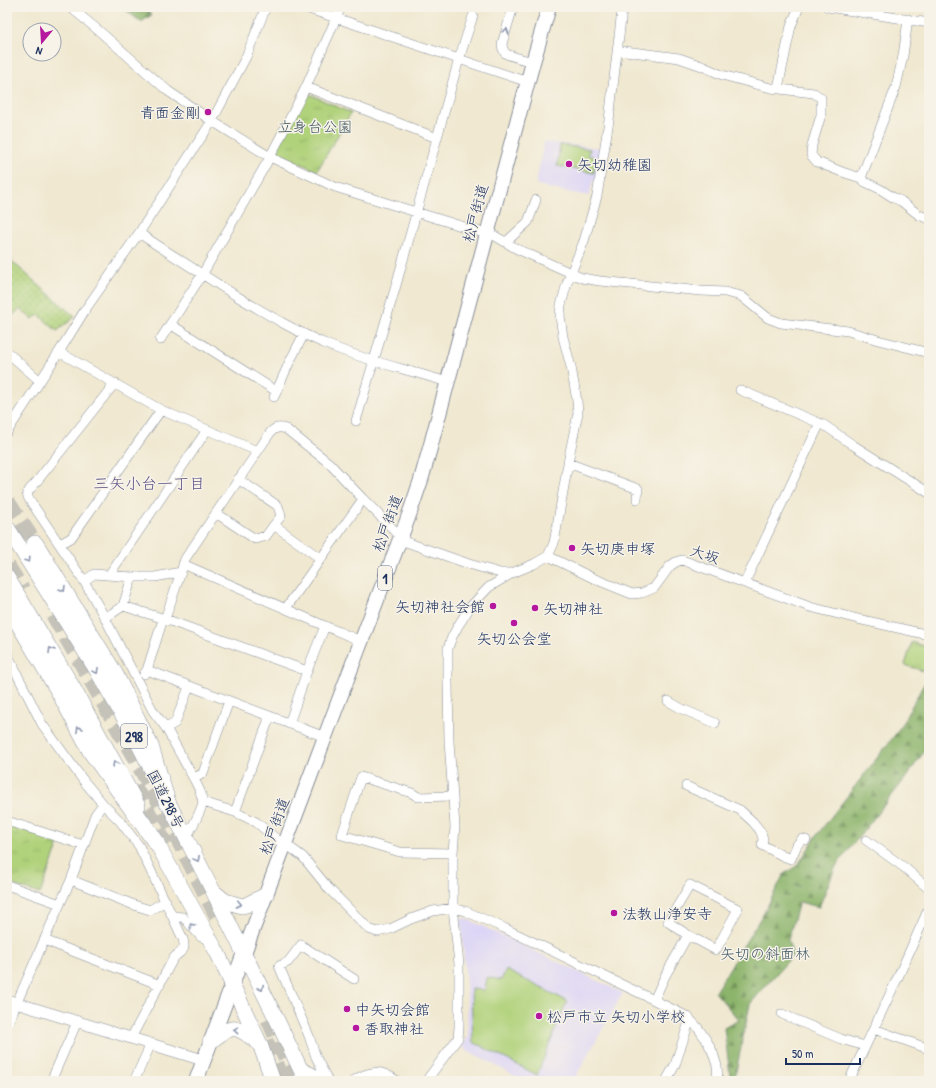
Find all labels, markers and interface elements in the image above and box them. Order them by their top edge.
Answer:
north arrow [22,22,62,62]
one-way arrow [501,27,510,34]
text: N [34,44,44,59]
place label: 青面金剛 [140,102,200,123]
marker: 青面金剛 [203,107,213,117]
park label: 立身台公園 [277,116,353,137]
place label: 矢切幼稚園 [577,154,652,175]
marker: 矢切幼稚園 [564,159,574,169]
street label: 松戸街道 [457,181,493,245]
district label: 三矢小台一丁目 [93,472,205,494]
street label: 松戸街道 [367,491,407,555]
place label: 矢切庚申塚 [580,538,655,559]
street label: 大坂 [687,539,723,569]
marker: 矢切庚申塚 [567,543,577,553]
one-way arrow [23,556,31,563]
road number: 1 [378,566,392,590]
one-way arrow [58,585,65,592]
place label: 矢切神社会館 [395,596,485,617]
place label: 矢切神社 [543,598,603,619]
marker: 矢切神社会館 [488,601,498,611]
marker: 矢切神社 [530,603,540,613]
marker: 矢切公会堂 [509,618,519,628]
place label: 矢切公会堂 [476,628,552,649]
one-way arrow [48,647,56,654]
one-way arrow [92,667,99,674]
road number: 298 [121,724,147,748]
one-way arrow [77,725,84,733]
one-way arrow [112,761,119,768]
street label: 国道298号 [142,766,190,832]
street label: 松戸街道 [254,794,294,858]
one-way arrow [192,855,200,863]
one-way arrow [236,900,242,908]
place label: 法教山浄安寺 [622,903,712,924]
marker: 法教山浄安寺 [609,908,619,918]
one-way arrow [189,924,196,931]
park label: 矢切の斜面林 [720,943,810,964]
one-way arrow [257,984,264,992]
place label: 中矢切会館 [355,999,430,1020]
marker: 中矢切会館 [342,1004,352,1014]
place label: 松戸市立 矢切小学校 [547,1006,685,1027]
marker: 松戸市立 矢切小学校 [534,1011,544,1021]
place label: 香取神社 [364,1018,424,1039]
marker: 香取神社 [351,1023,361,1033]
one-way arrow [232,1026,239,1035]
scale bar [786,1040,860,1066]
text: 50 m [792,1045,813,1062]

